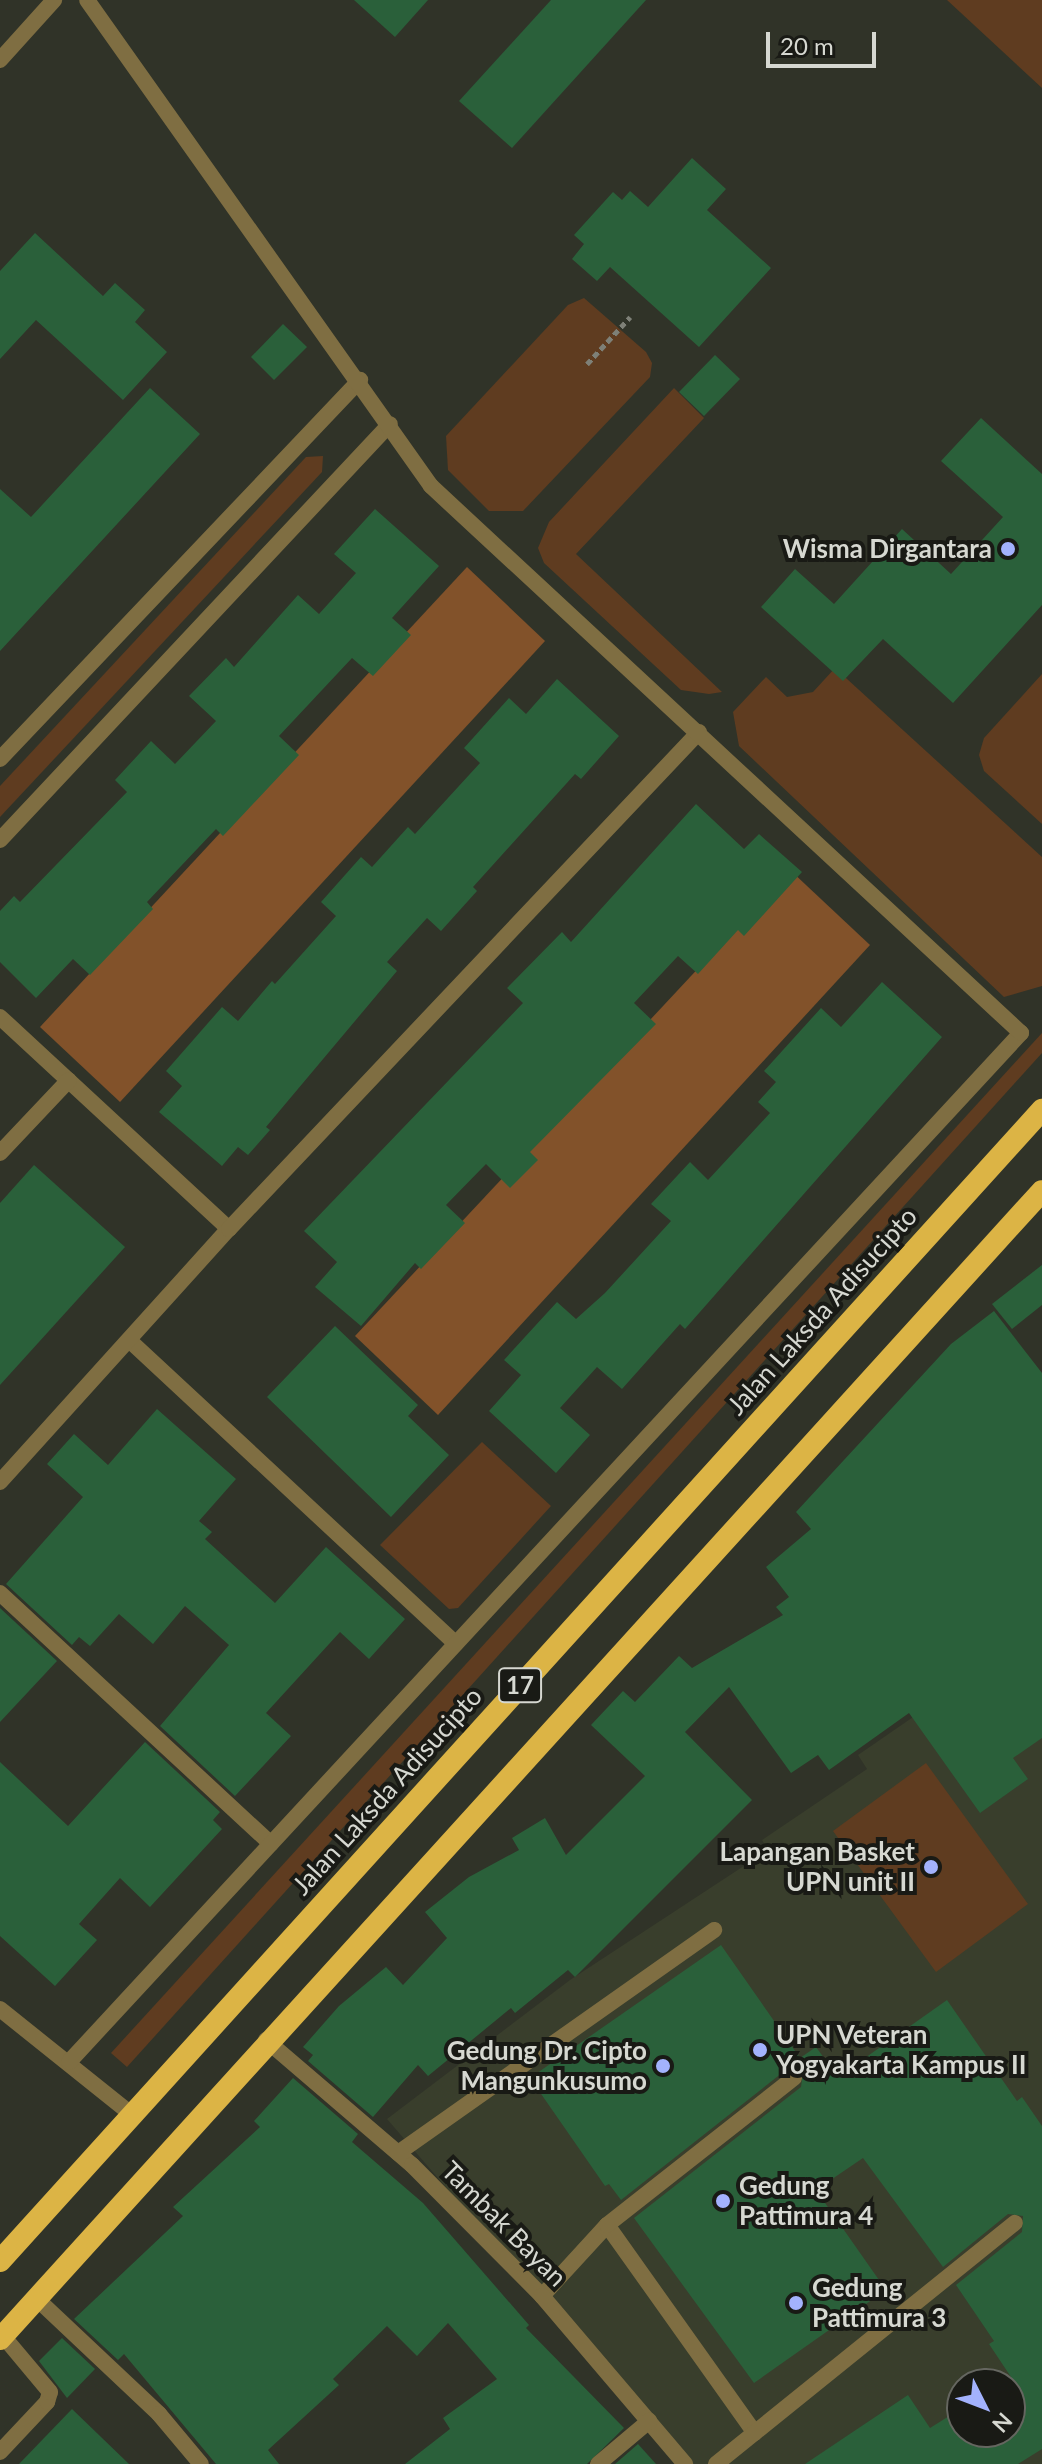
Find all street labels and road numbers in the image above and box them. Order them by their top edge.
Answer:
street label: Jalan Laksda Adisucipto [720,1200,924,1422]
road number: 17 [498,1665,542,1705]
street label: Jalan Laksda Adisucipto [285,1680,489,1902]
street label: Tambak Bayan [435,2155,573,2293]

